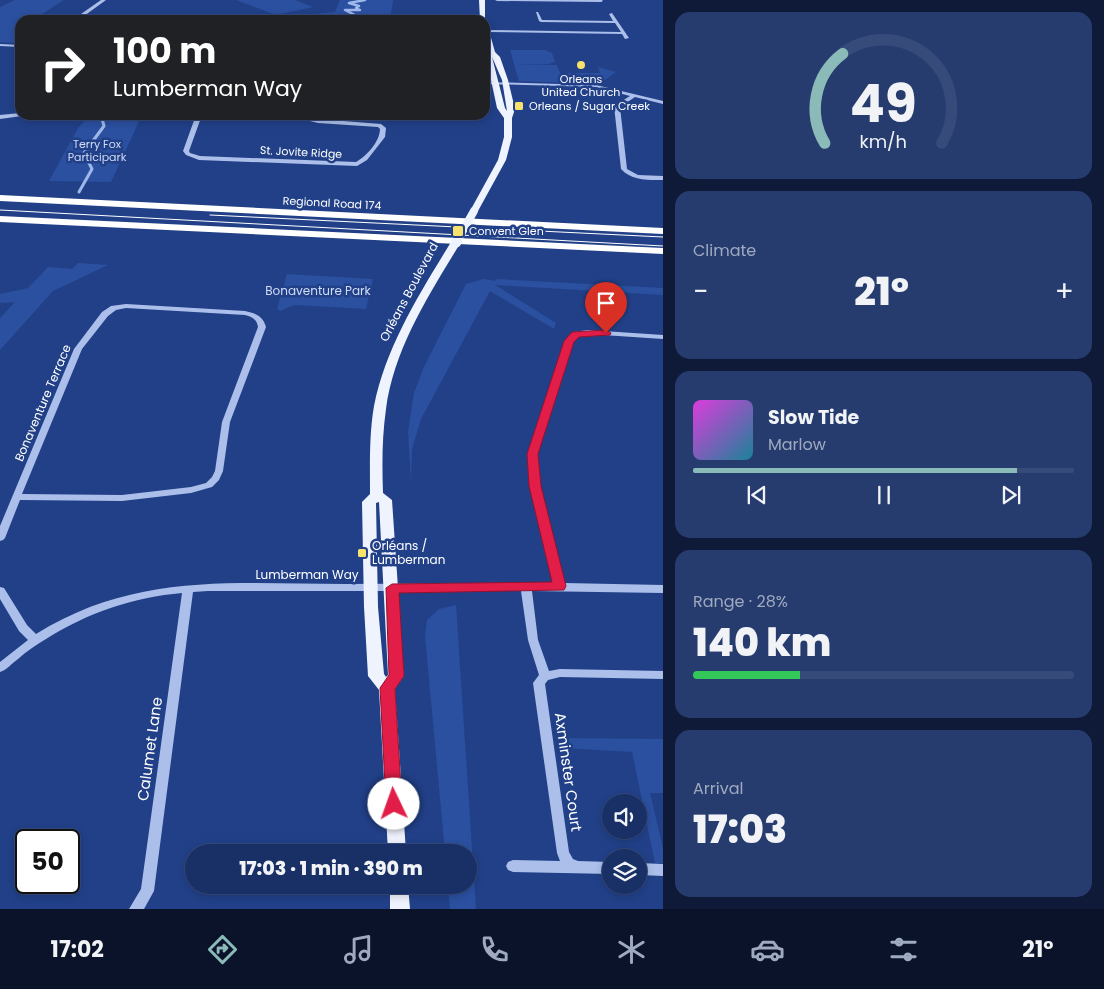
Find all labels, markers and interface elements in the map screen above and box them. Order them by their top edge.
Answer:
text: 100 m [113,26,216,75]
icon: right [30,35,95,100]
marker: Orleans United Church [575,59,587,71]
text: 49 [850,67,917,140]
place label: Orleans United Church [542,71,620,100]
text: Lumberman Way [113,73,302,104]
place label: Orleans / Sugar Creek [529,98,650,114]
marker: Orleans / Sugar Creek [513,100,525,112]
text: km/h [860,129,907,154]
park label: Terry Fox Participark [68,136,127,165]
street label: St. Jovite Ridge [259,142,343,162]
street label: Regional Road 174 [282,192,382,214]
place label: Convent Glen [469,223,544,239]
marker: Convent Glen [451,224,465,238]
street label: Orléans Boulevard [375,239,442,344]
text: Climate [693,239,756,262]
text: 21° [854,265,909,318]
text: − [693,272,708,311]
text: + [1055,272,1074,311]
park label: Bonaventure Park [265,282,372,299]
pin [585,282,627,333]
icon: arrive [592,289,620,317]
street label: Bonaventure Terrace [10,342,75,464]
text: Slow Tide [768,404,859,431]
text: Marlow [768,433,826,456]
icon: previous [743,481,771,509]
icon: pause [870,481,898,509]
icon: next [997,481,1025,509]
place label: Orléans / Lumberman [372,537,445,568]
marker: Orléans / Lumberman [356,547,368,559]
street label: Lumberman Way [255,566,359,583]
text: Range · 28% [693,590,788,613]
text: 140 km [693,616,831,669]
street label: Calumet Lane [132,696,167,802]
street label: Axminster Court [550,711,587,833]
position arrow [367,777,419,829]
text: Arrival [693,777,743,800]
map controls [602,794,647,894]
button: sound [602,794,647,839]
text: 17:03 [693,803,787,856]
speed limit sign: 50 [15,829,80,894]
button: layers [602,849,647,894]
text: 17:03 · 1 min · 390 m [239,855,423,882]
icon: directions [205,932,240,967]
icon: music [341,932,376,967]
icon: phone [477,932,512,967]
icon: climate [614,932,649,967]
icon: car [750,932,785,967]
icon: filters [886,932,921,967]
text: 17:02 [51,934,104,965]
text: 21° [1022,934,1053,965]

